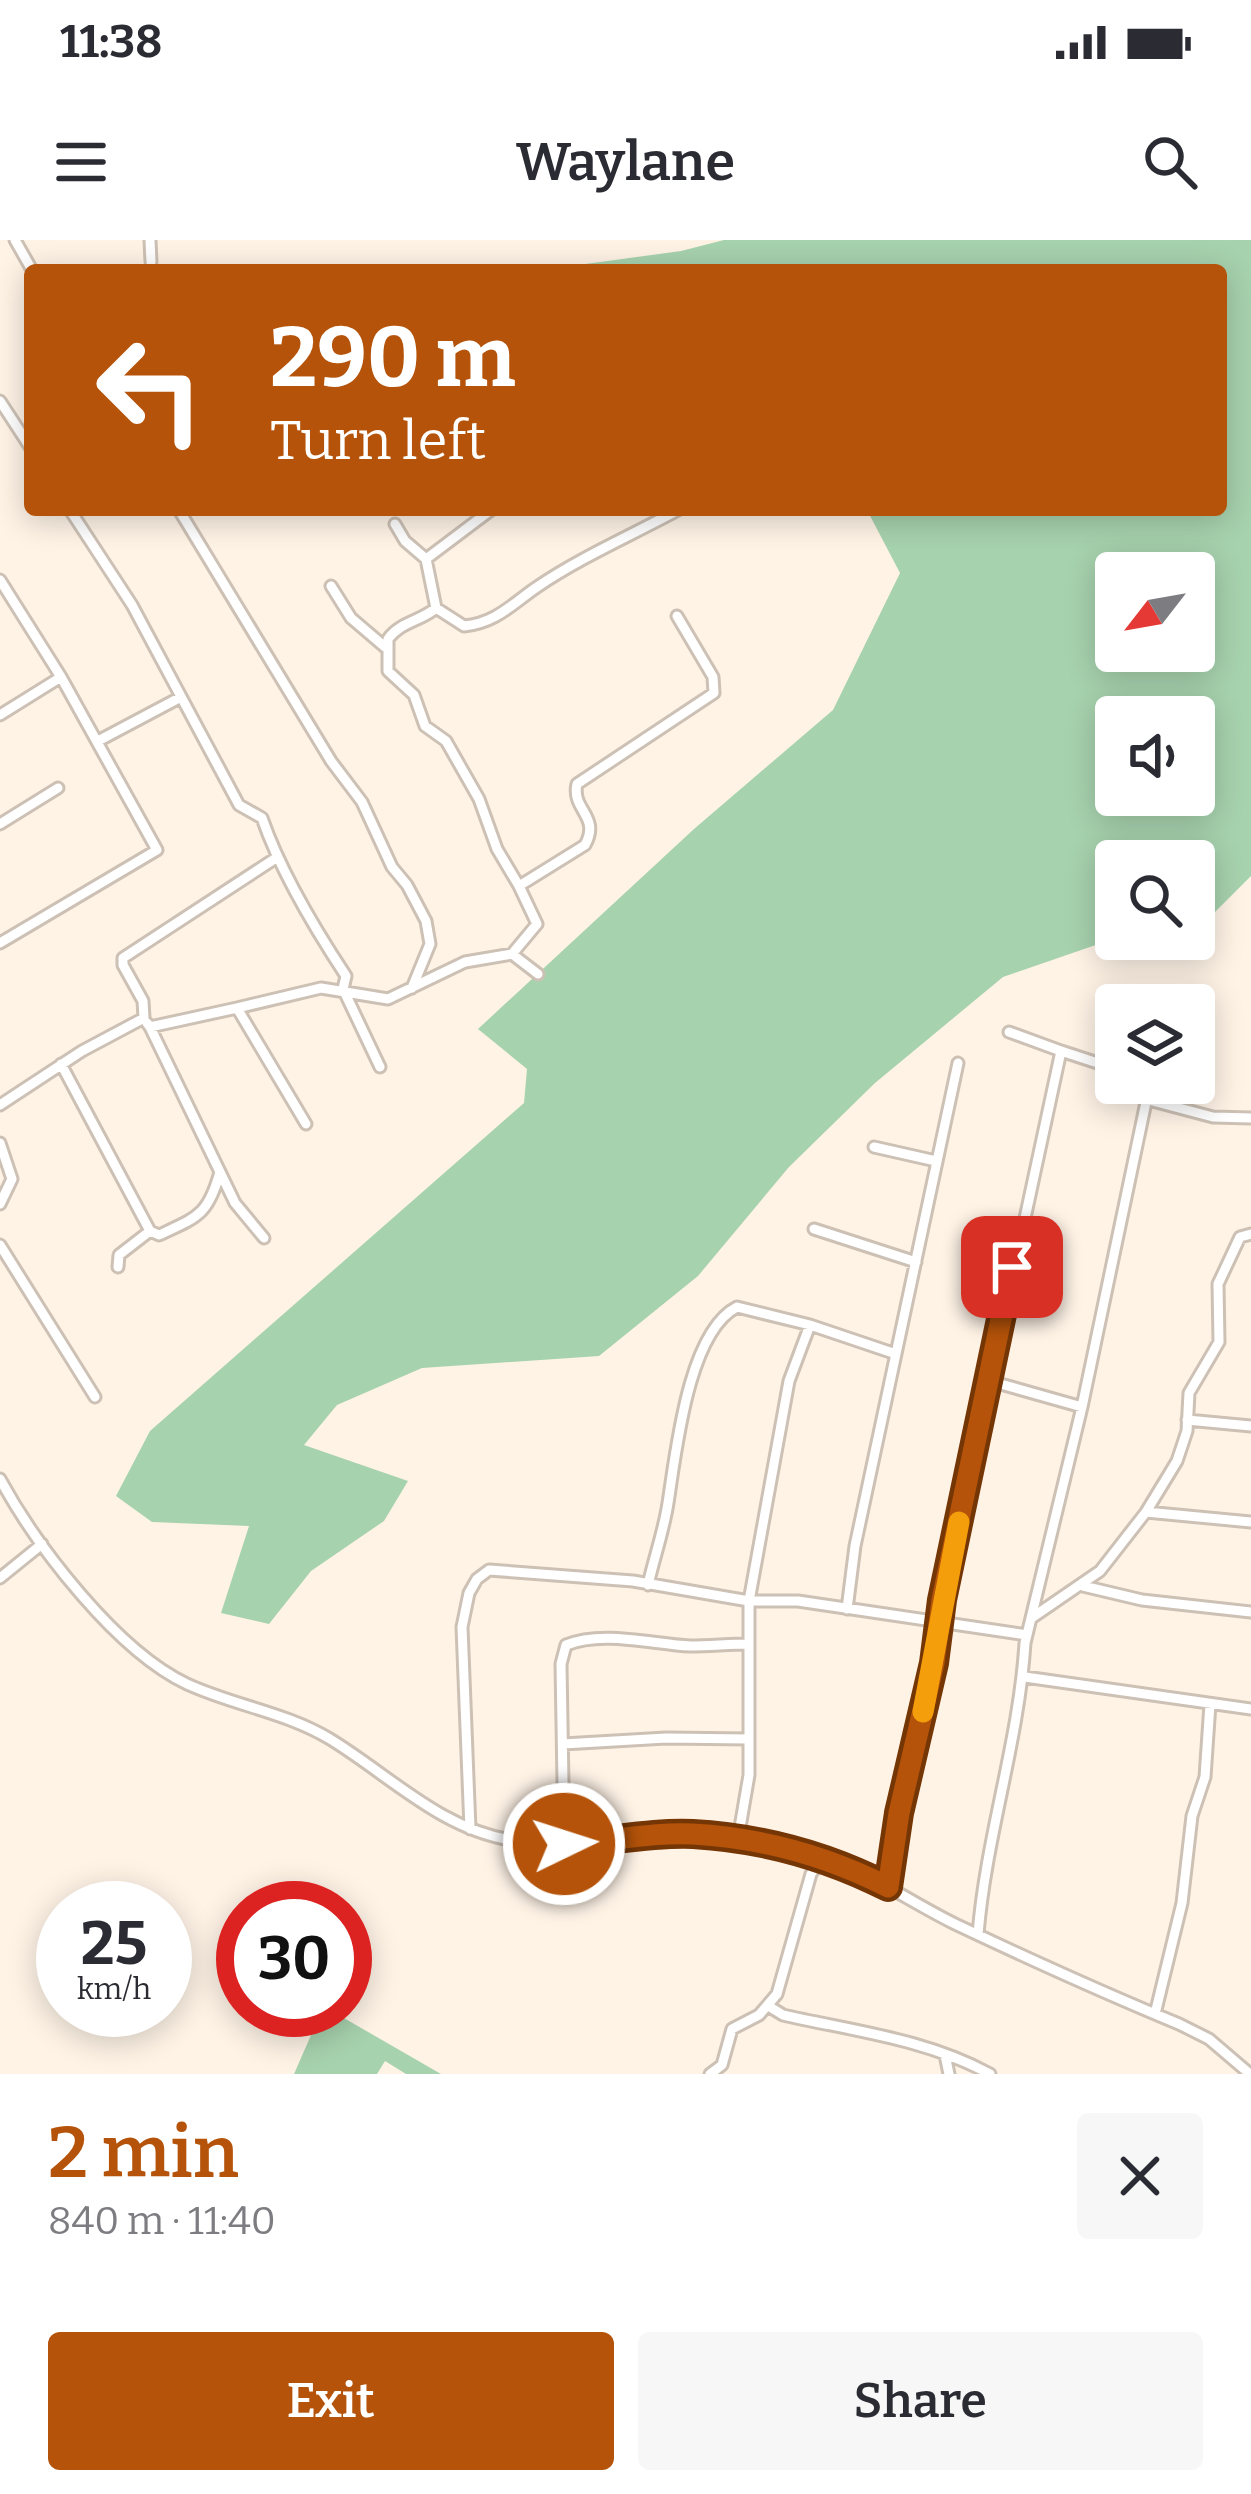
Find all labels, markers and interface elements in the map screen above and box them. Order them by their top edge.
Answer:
text: 11:38 [60,15,162,69]
icon: menu [48,129,114,195]
icon: search [1137,129,1203,195]
text: Waylane [516,130,735,194]
text: 290 m [270,307,516,408]
icon: left [72,312,228,468]
text: Turn left [270,409,486,473]
north arrow [1095,552,1215,672]
map controls [1095,552,1215,1104]
button: sound [1095,696,1215,816]
button: search [1095,840,1215,960]
button: layers [1095,984,1215,1104]
pin [961,1216,1063,1318]
icon: arrive [979,1234,1045,1300]
position arrow [501,1781,627,1907]
speed limit sign: 30 [216,1881,372,2037]
text: 25 [81,1908,147,1980]
text: km/h [77,1971,151,2007]
text: 2 min [48,2110,239,2196]
button: close [1077,2113,1203,2239]
text: 840 m · 11:40 [48,2198,276,2244]
button: Exit [48,2332,614,2470]
button: Share [638,2332,1203,2470]

